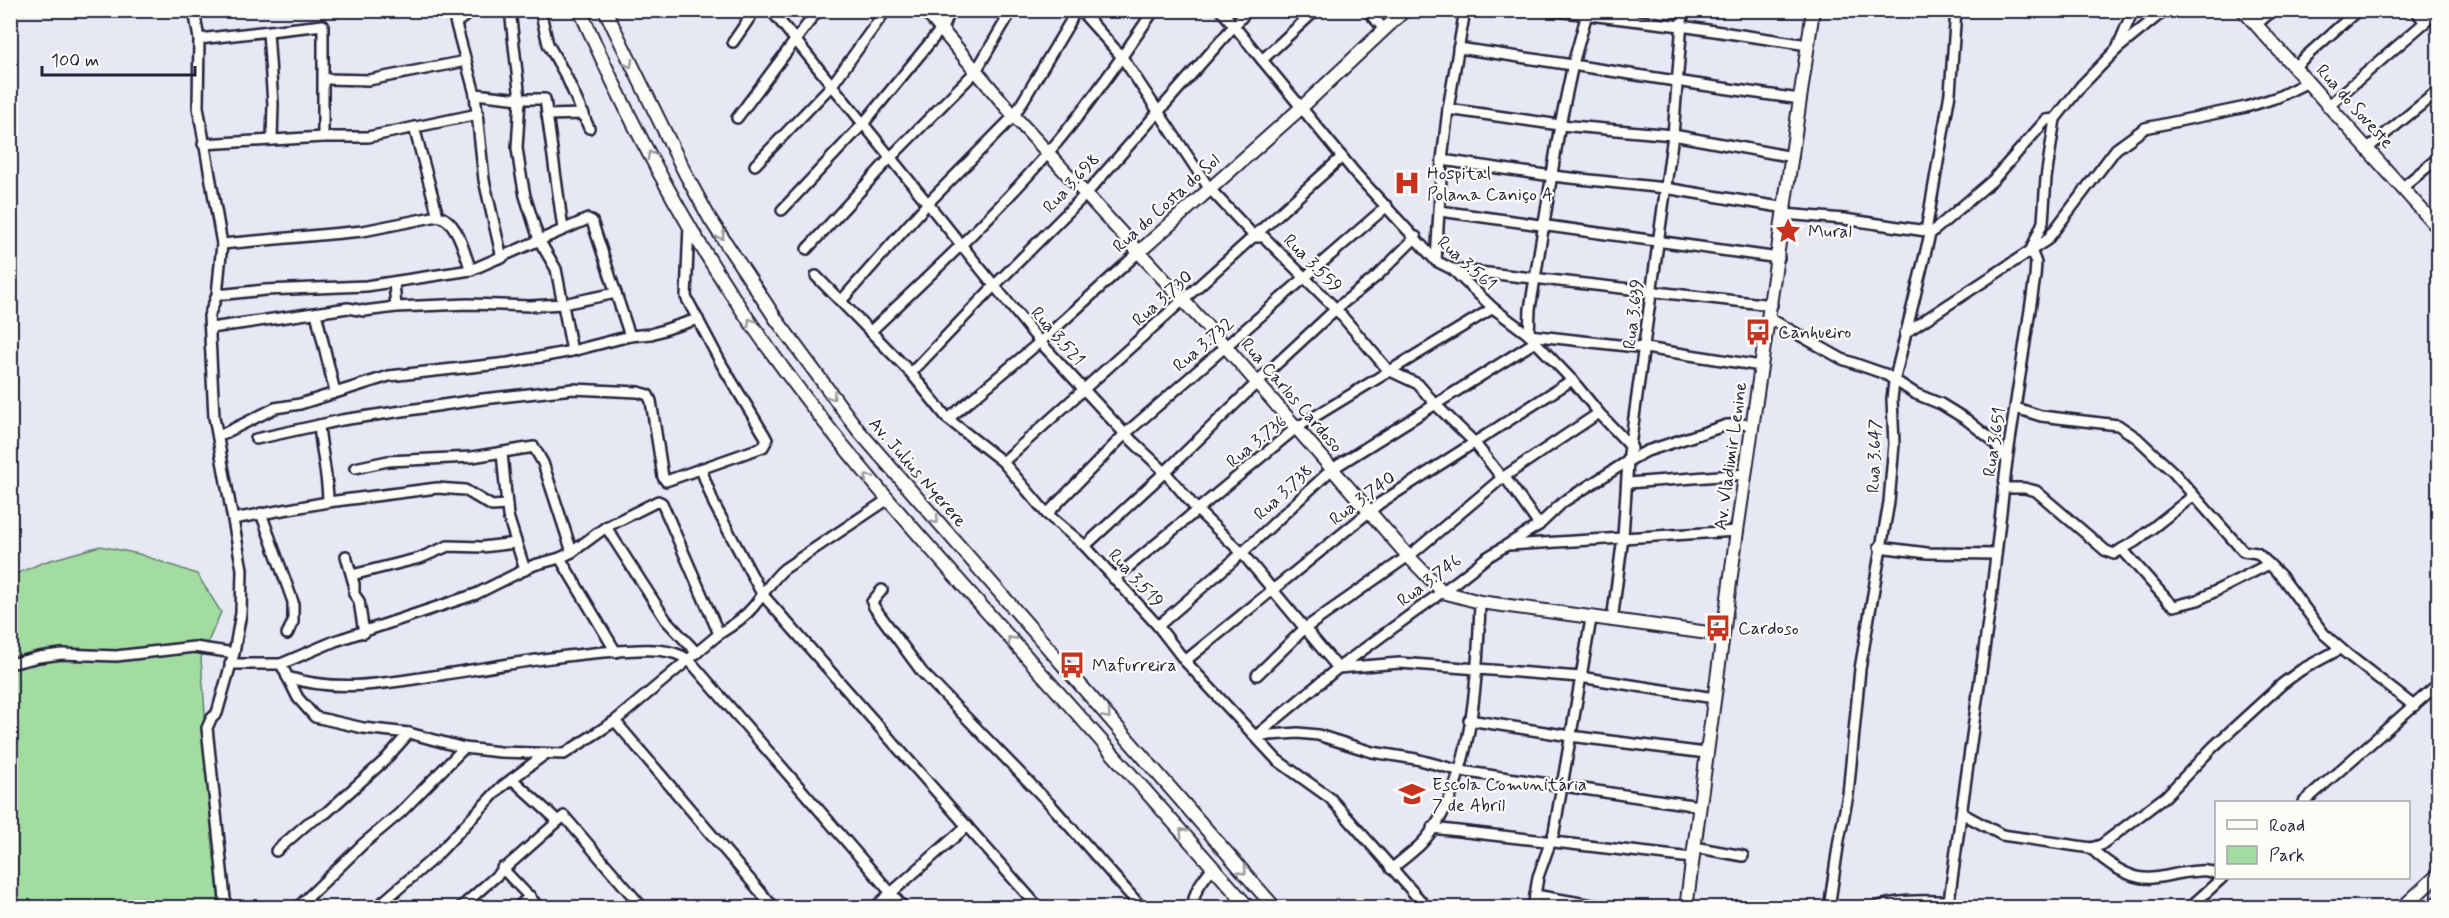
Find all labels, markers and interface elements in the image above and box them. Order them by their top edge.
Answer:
scale bar [42,39,195,77]
text: 100 m [51,49,99,73]
one-way arrow [622,57,634,68]
street label: Rua do Soveste [2310,59,2399,154]
street label: Rua 3.698 [1038,149,1106,219]
street label: Rua do Costa do Sol [1108,149,1226,258]
one-way arrow [647,150,658,161]
place label: Hospital Polana Caniço A [1427,162,1553,207]
hospital icon: Hospital Polana Caniço A [1392,168,1422,198]
place icon: Mural [1773,216,1803,246]
place label: Mural [1808,220,1852,244]
one-way arrow [714,229,725,240]
street label: Rua 3.559 [1278,229,1347,298]
street label: Rua 3.561 [1432,231,1501,297]
street label: Rua 3.730 [1127,265,1198,332]
street label: Rua 3.639 [1618,278,1650,351]
street label: Rua 3.521 [1025,302,1090,371]
street label: Rua 3.732 [1168,311,1239,378]
bus stop icon: Canhueiro [1743,317,1773,347]
one-way arrow [747,318,758,329]
place label: Canhueiro [1778,321,1851,345]
street label: Rua Carlos Cardoso [1235,333,1348,458]
street label: Av. Vladimir Lenine [1709,380,1753,532]
one-way arrow [825,389,836,400]
street label: Rua 3.651 [1978,406,2012,479]
street label: Rua 3.736 [1222,410,1292,474]
street label: Av. Julius Nyerere [863,413,972,533]
street label: Rua 3.647 [1862,418,1888,494]
street label: Rua 3.738 [1249,459,1318,526]
street label: Rua 3.740 [1325,466,1401,532]
one-way arrow [865,474,876,485]
one-way arrow [928,513,939,524]
street label: Rua 3.519 [1102,544,1168,614]
street label: Rua 3.746 [1393,549,1467,613]
bus stop icon: Cardoso [1703,613,1733,643]
place label: Cardoso [1738,617,1799,641]
one-way arrow [1007,636,1018,646]
bus stop icon: Mafurreira [1057,650,1087,680]
place label: Mafurreira [1092,654,1177,678]
one-way arrow [1100,708,1111,719]
place label: Escola Comunitária 7 de Abril [1432,773,1587,818]
school or university icon: Escola Comunitária 7 de Abril [1397,779,1427,809]
legend [2215,801,2410,879]
text: Road [2269,814,2305,838]
one-way arrow [1179,828,1190,839]
text: Park [2269,844,2305,868]
one-way arrow [1236,864,1247,875]

